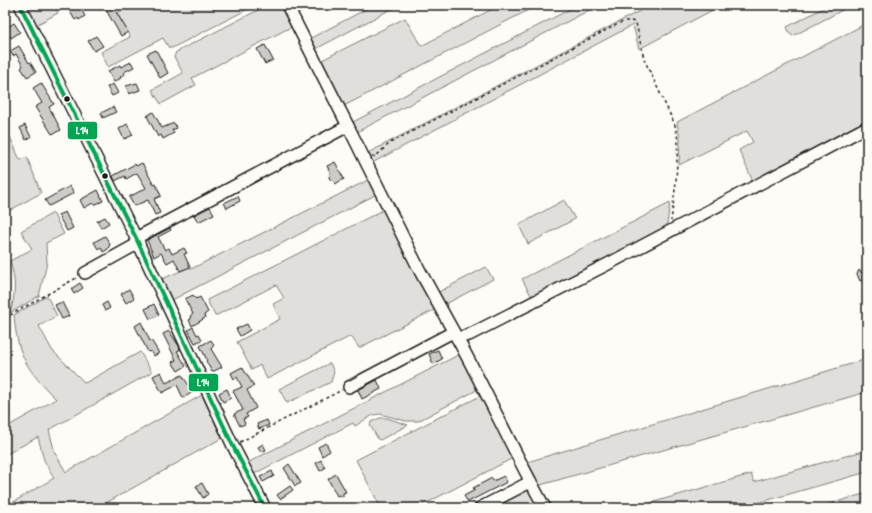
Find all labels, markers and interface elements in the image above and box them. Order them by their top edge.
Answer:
unlabelled marker [62,94,72,104]
line badge: L14 [67,121,98,140]
text: L14 [76,123,88,137]
unlabelled marker [100,171,110,181]
line badge: L14 [188,373,219,392]
text: L14 [197,375,209,389]

